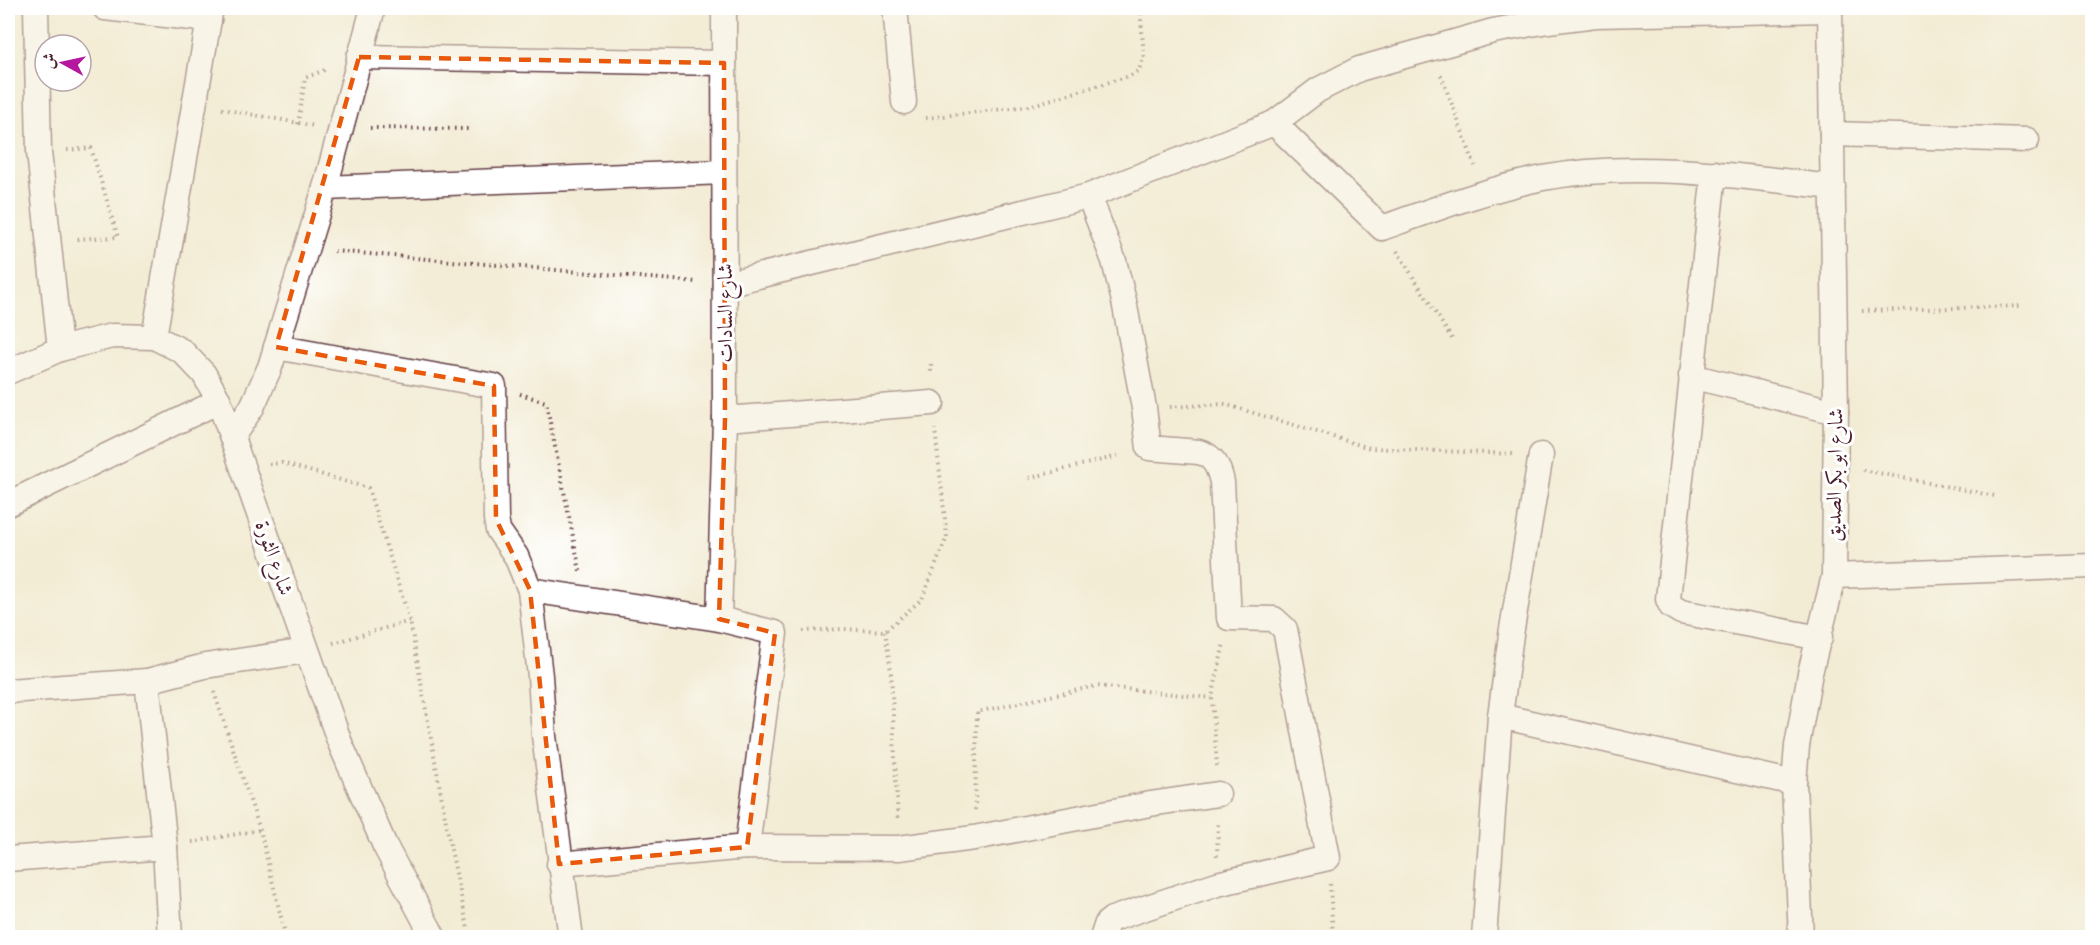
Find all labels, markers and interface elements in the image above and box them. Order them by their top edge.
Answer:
north arrow [33,33,93,93]
text: ش [38,52,60,70]
street label: شارع السادات [712,263,743,363]
street label: شارع ابو بكر الصديق [1820,408,1854,542]
street label: شارع الثورة [245,517,299,600]

